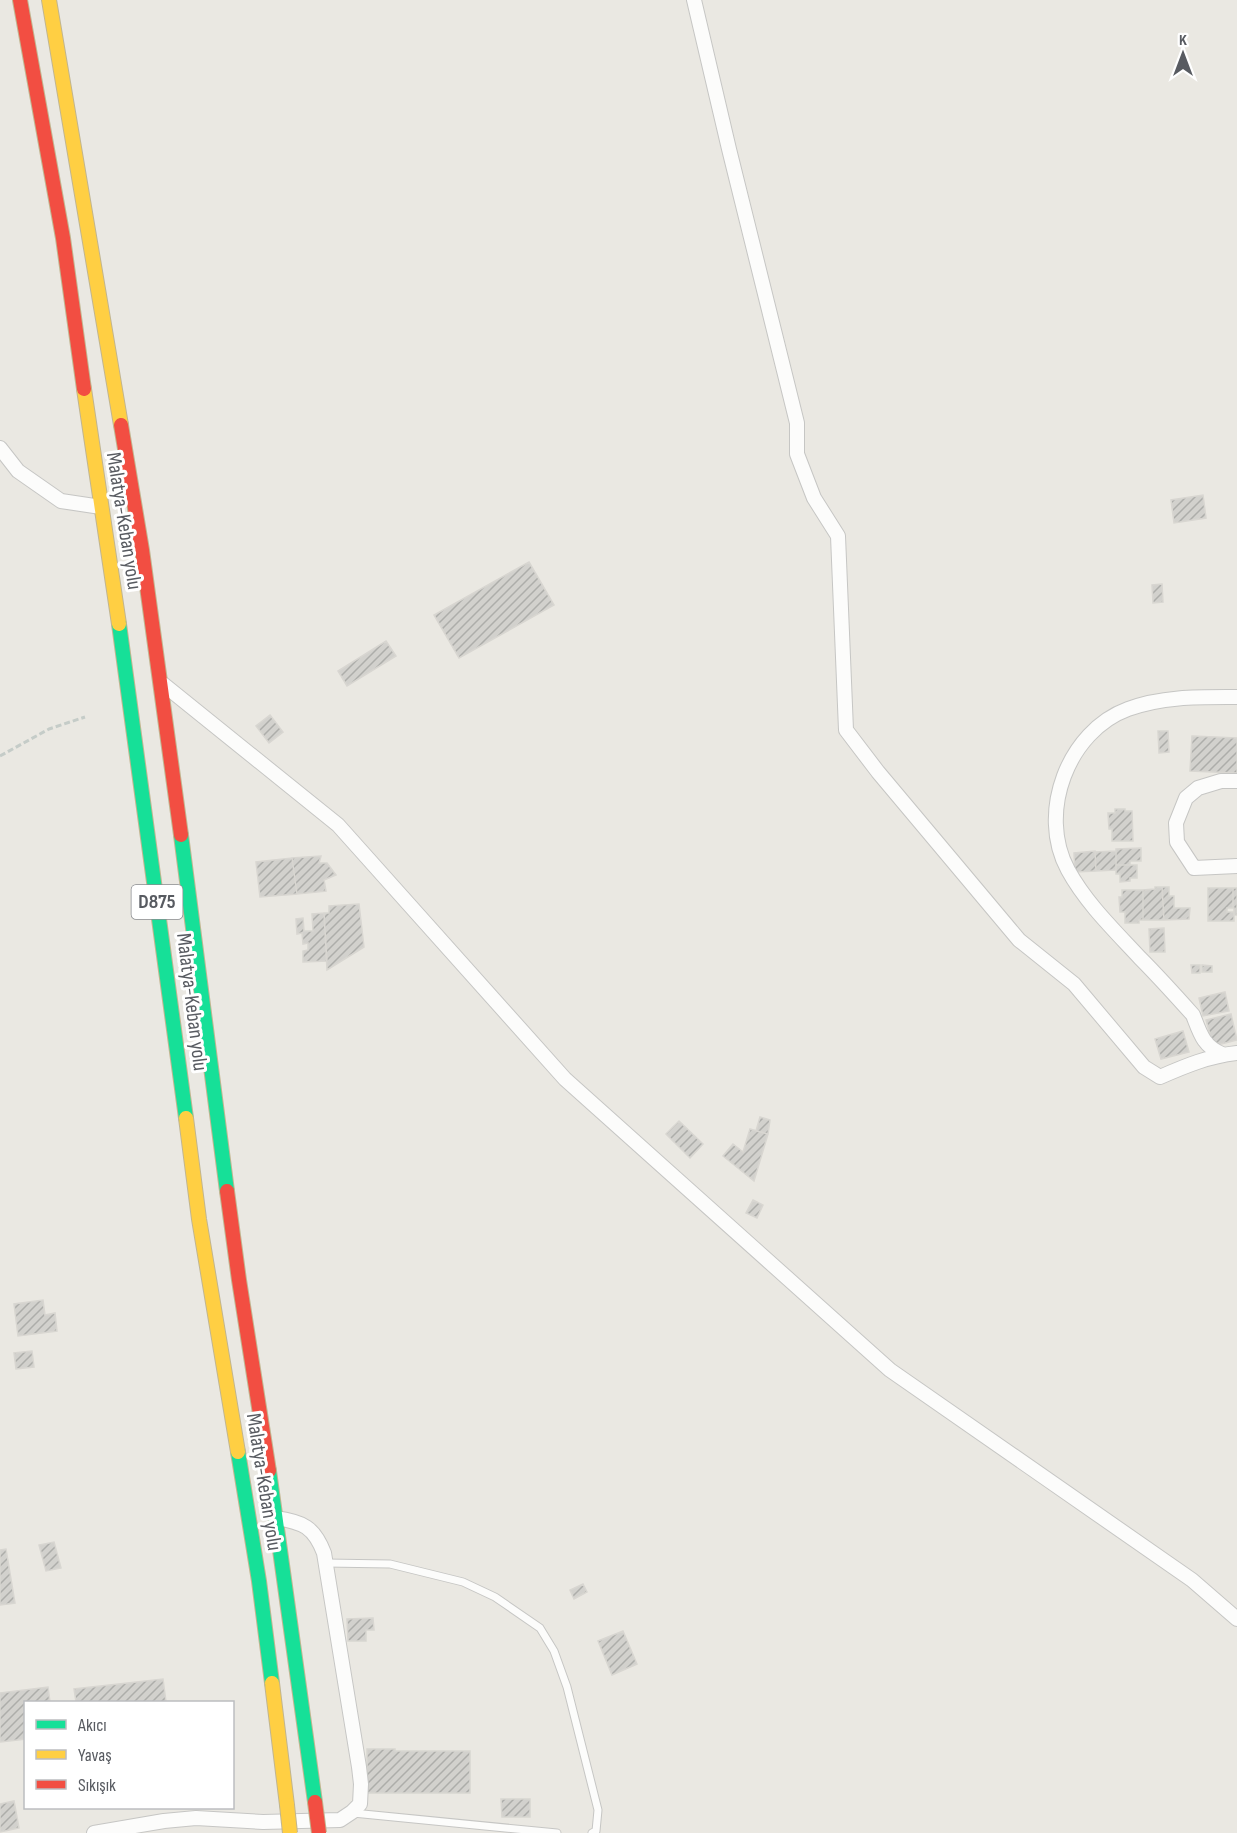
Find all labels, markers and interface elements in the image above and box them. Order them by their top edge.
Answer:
north arrow [1153,24,1213,84]
text: K [1179,31,1187,50]
street label: Malatya-Keban yolu [101,451,147,591]
road number: D875 [132,885,182,919]
street label: Malatya-Keban yolu [171,932,213,1072]
street label: Malatya-Keban yolu [241,1412,287,1552]
legend [24,1701,234,1809]
text: Akıcı [77,1715,107,1736]
text: Yavaş [78,1745,112,1766]
text: Sıkışık [78,1775,116,1796]

